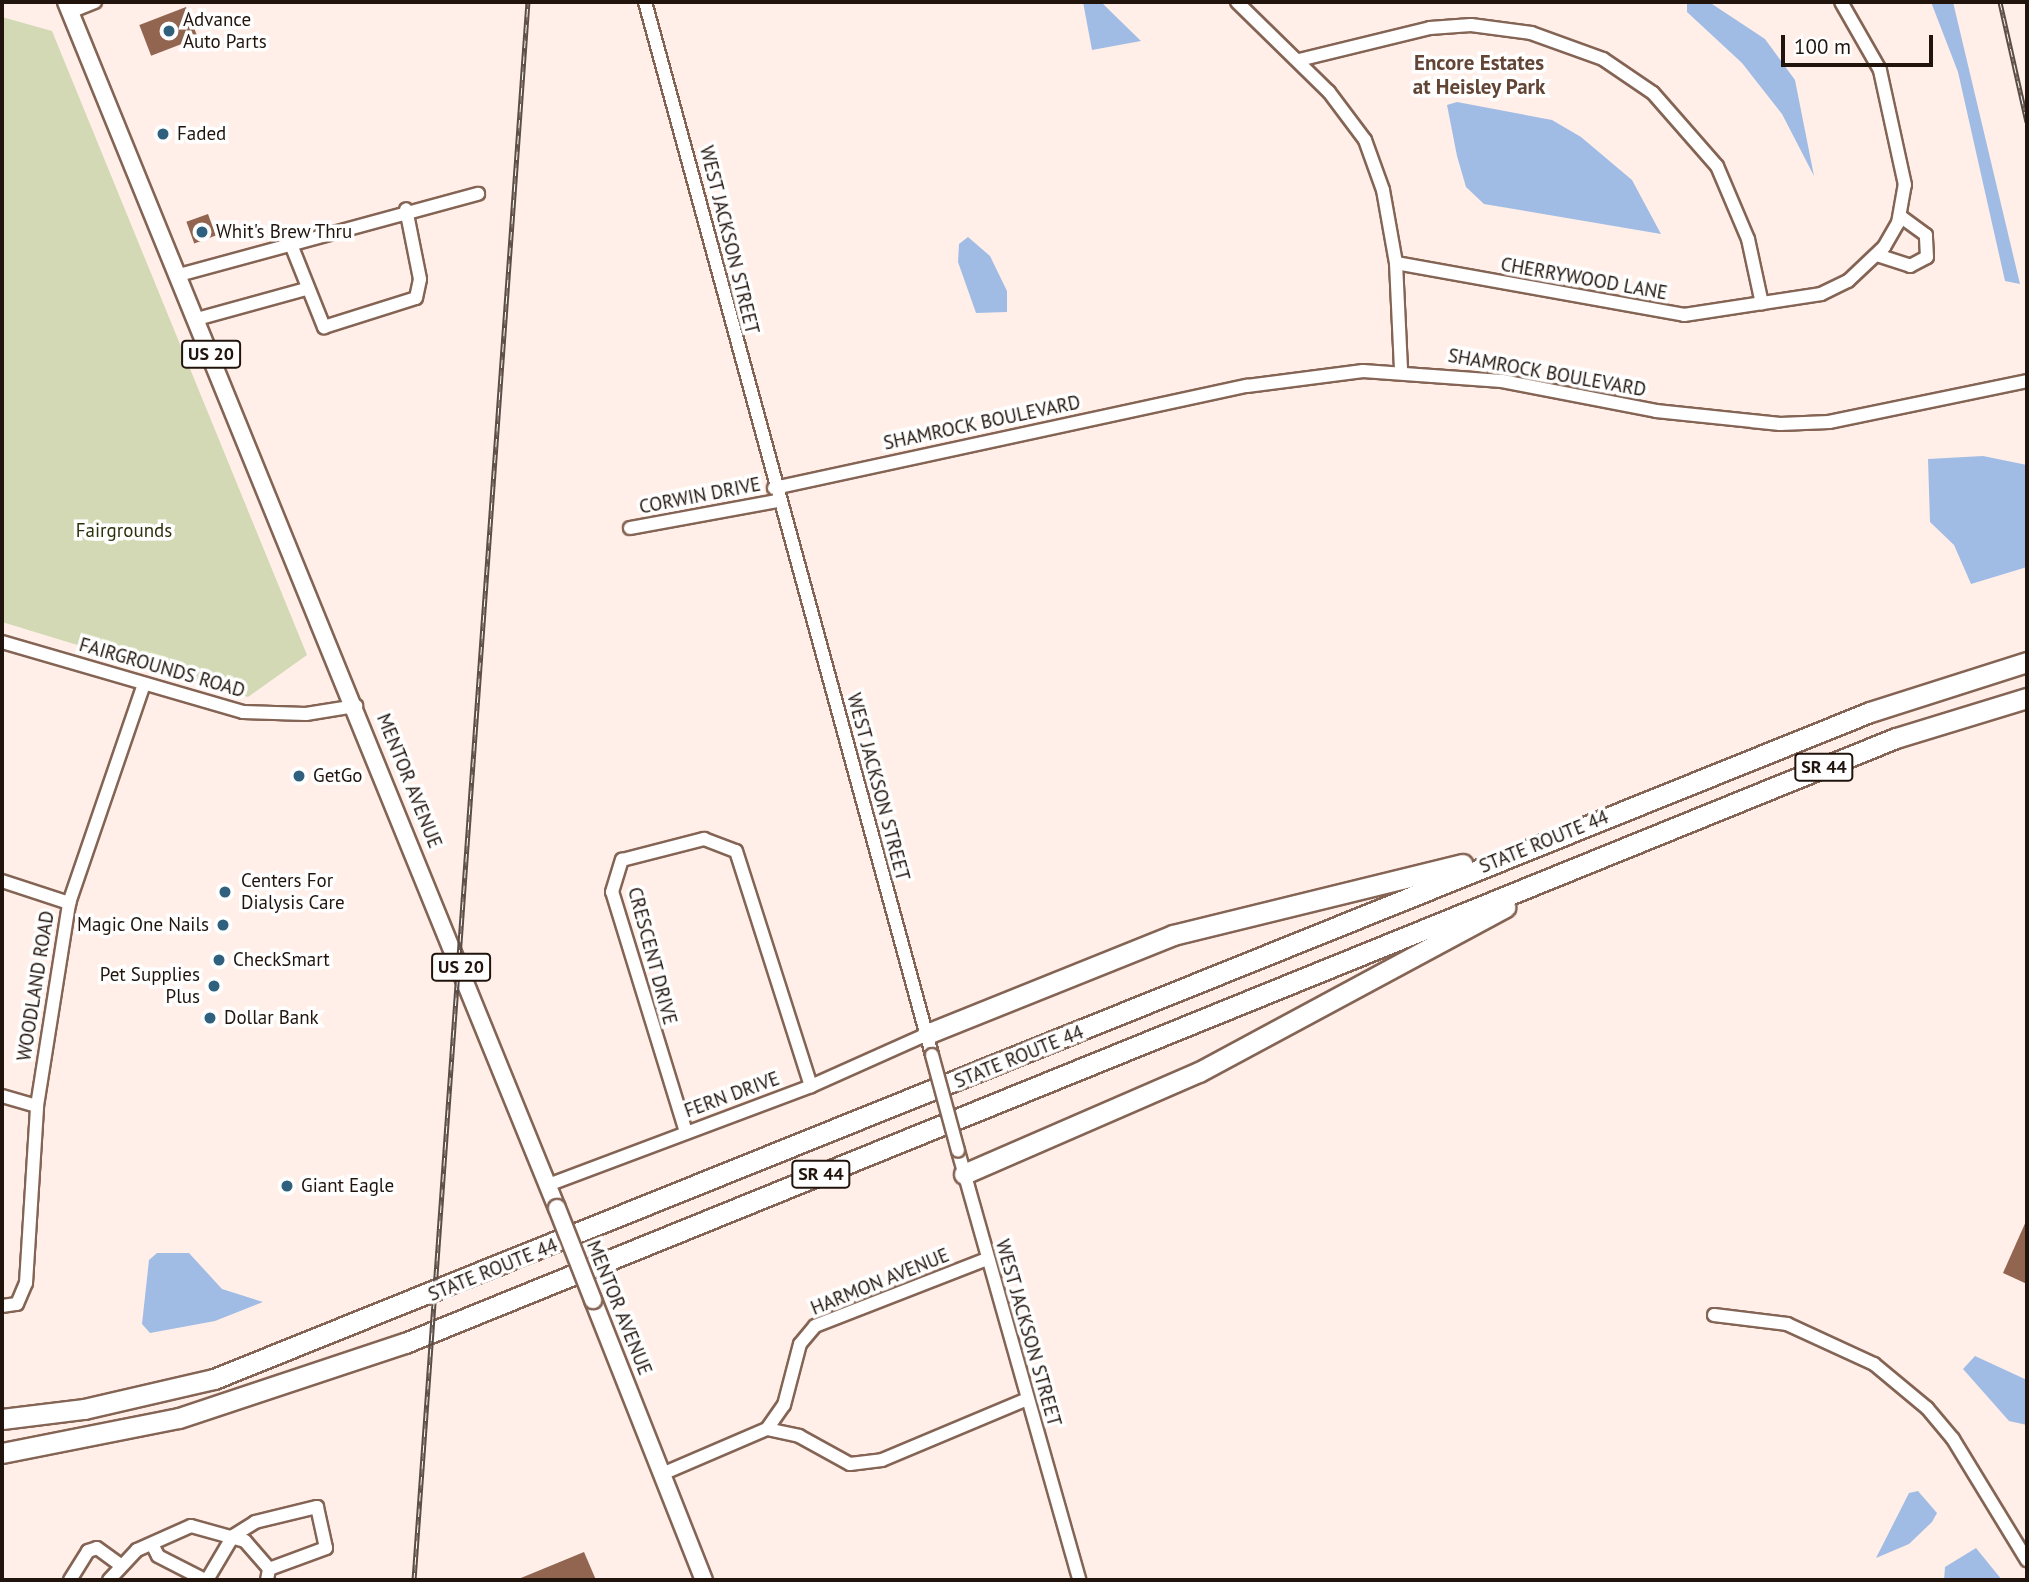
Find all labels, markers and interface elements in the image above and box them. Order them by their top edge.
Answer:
place label: Advance Auto Parts [183,9,267,53]
scale bar [1784,21,1936,65]
marker: Advance Auto Parts [161,23,177,39]
text: 100 m [1794,33,1851,60]
district label: Encore Estates at Heisley Park [1412,50,1546,100]
place label: Faded [177,123,226,145]
marker: Faded [155,126,171,142]
street label: WEST JACKSON STREET [694,143,764,337]
place label: Whit's Brew Thru [216,221,353,243]
marker: Whit's Brew Thru [194,224,210,240]
street label: CHERRYWOOD LANE [1499,253,1669,305]
road number: US 20 [180,340,242,368]
street label: SHAMROCK BOULEVARD [1446,344,1648,402]
street label: SHAMROCK BOULEVARD [881,391,1083,455]
street label: CORWIN DRIVE [637,473,763,519]
park label: Fairgrounds [76,520,172,542]
street label: FAIRGROUNDS ROAD [77,633,247,703]
street label: WEST JACKSON STREET [842,690,914,884]
street label: MENTOR AVENUE [372,710,446,852]
road number: SR 44 [1794,752,1854,782]
place label: GetGo [313,765,363,787]
marker: GetGo [291,768,307,784]
street label: STATE ROUTE 44 [1476,806,1612,878]
place label: Centers For Dialysis Care [241,870,345,914]
marker: Centers For Dialysis Care [215,882,235,902]
street label: CRESCENT DRIVE [623,884,681,1028]
street label: WOODLAND ROAD [13,909,59,1063]
place label: Magic One Nails [77,914,209,936]
marker: Magic One Nails [215,917,231,933]
place label: CheckSmart [233,949,330,971]
marker: CheckSmart [211,952,227,968]
road number: US 20 [430,952,492,982]
place label: Pet Supplies Plus [100,964,200,1008]
marker: Pet Supplies Plus [206,978,222,994]
place label: Dollar Bank [224,1007,319,1029]
marker: Dollar Bank [202,1010,218,1026]
street label: STATE ROUTE 44 [951,1021,1087,1093]
street label: FERN DRIVE [681,1067,783,1123]
road number: SR 44 [791,1160,851,1189]
place label: Giant Eagle [301,1175,394,1197]
marker: Giant Eagle [279,1178,295,1194]
street label: STATE ROUTE 44 [425,1234,561,1306]
street label: MENTOR AVENUE [582,1237,656,1379]
street label: WEST JACKSON STREET [990,1237,1066,1429]
street label: HARMON AVENUE [807,1244,953,1320]

